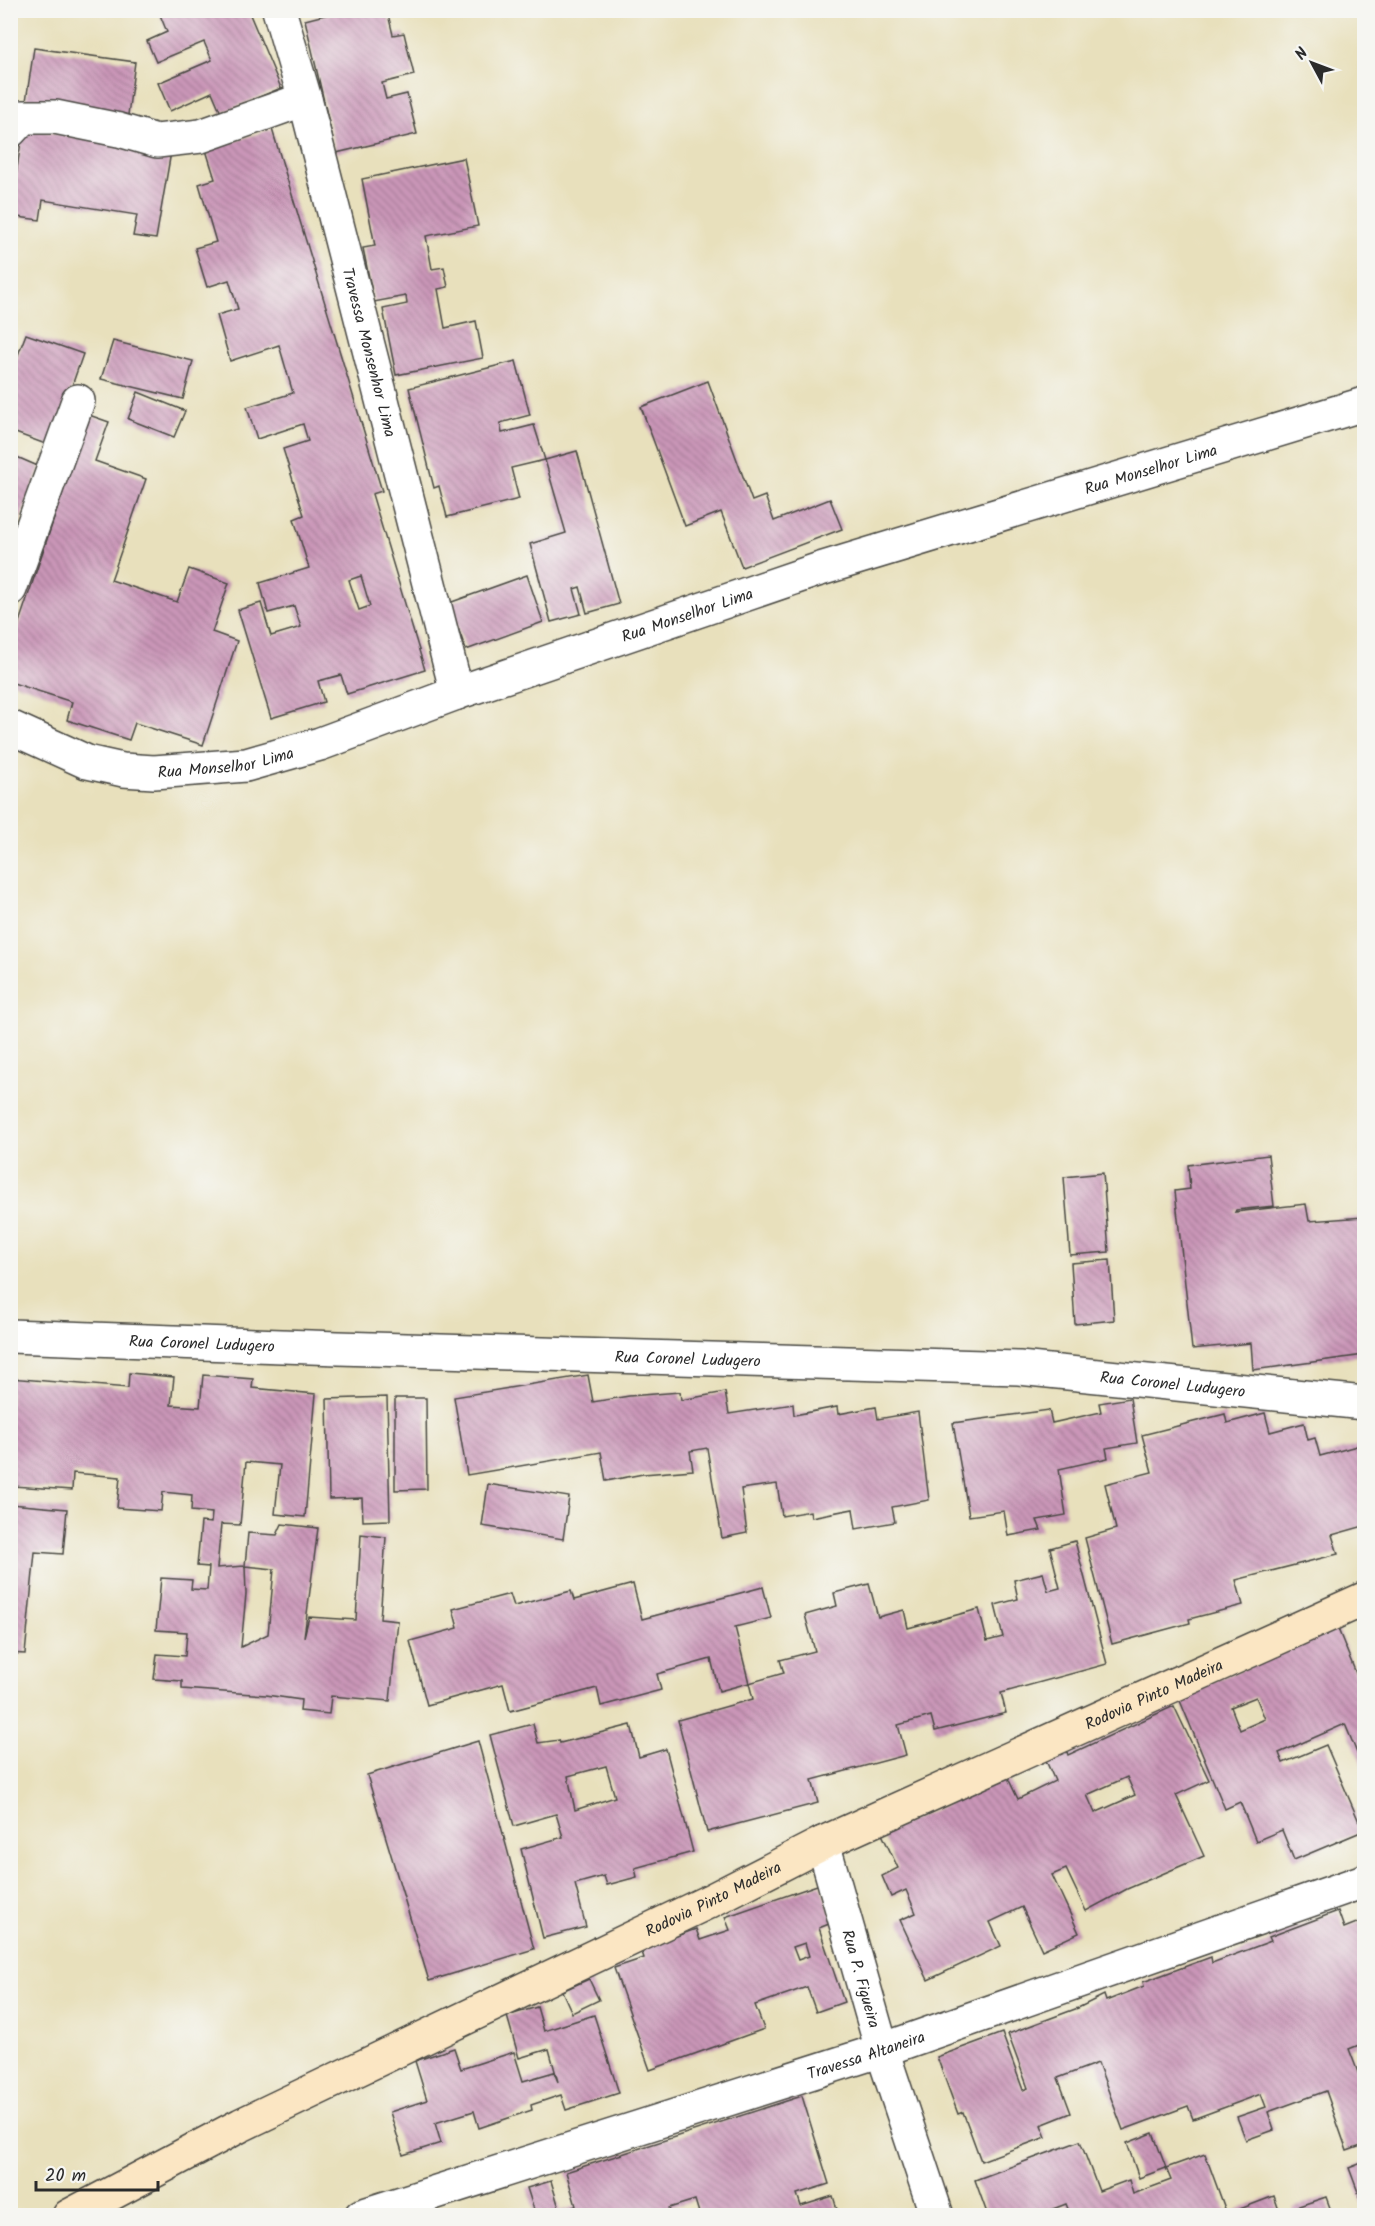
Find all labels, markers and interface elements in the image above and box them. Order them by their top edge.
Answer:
north arrow [1282,33,1342,93]
text: N [1289,42,1315,66]
street label: Travessa Monsenhor Lima [335,265,402,440]
street label: Rua Monselhor Lima [1082,438,1221,502]
street label: Rua Monselhor Lima [618,582,757,650]
street label: Rua Monselhor Lima [157,741,297,786]
street label: Rua Coronel Ludugero [128,1329,275,1360]
street label: Rua Coronel Ludugero [614,1345,761,1374]
street label: Rua Coronel Ludugero [1099,1365,1246,1405]
street label: Rodovia Pinto Madeira [1081,1653,1227,1737]
street label: Rodovia Pinto Madeira [641,1855,786,1944]
street label: Rua P. Figueira [834,1927,886,2031]
street label: Travessa Altaneira [804,2025,929,2087]
scale bar [36,2154,158,2192]
text: 20 m [45,2162,86,2191]

